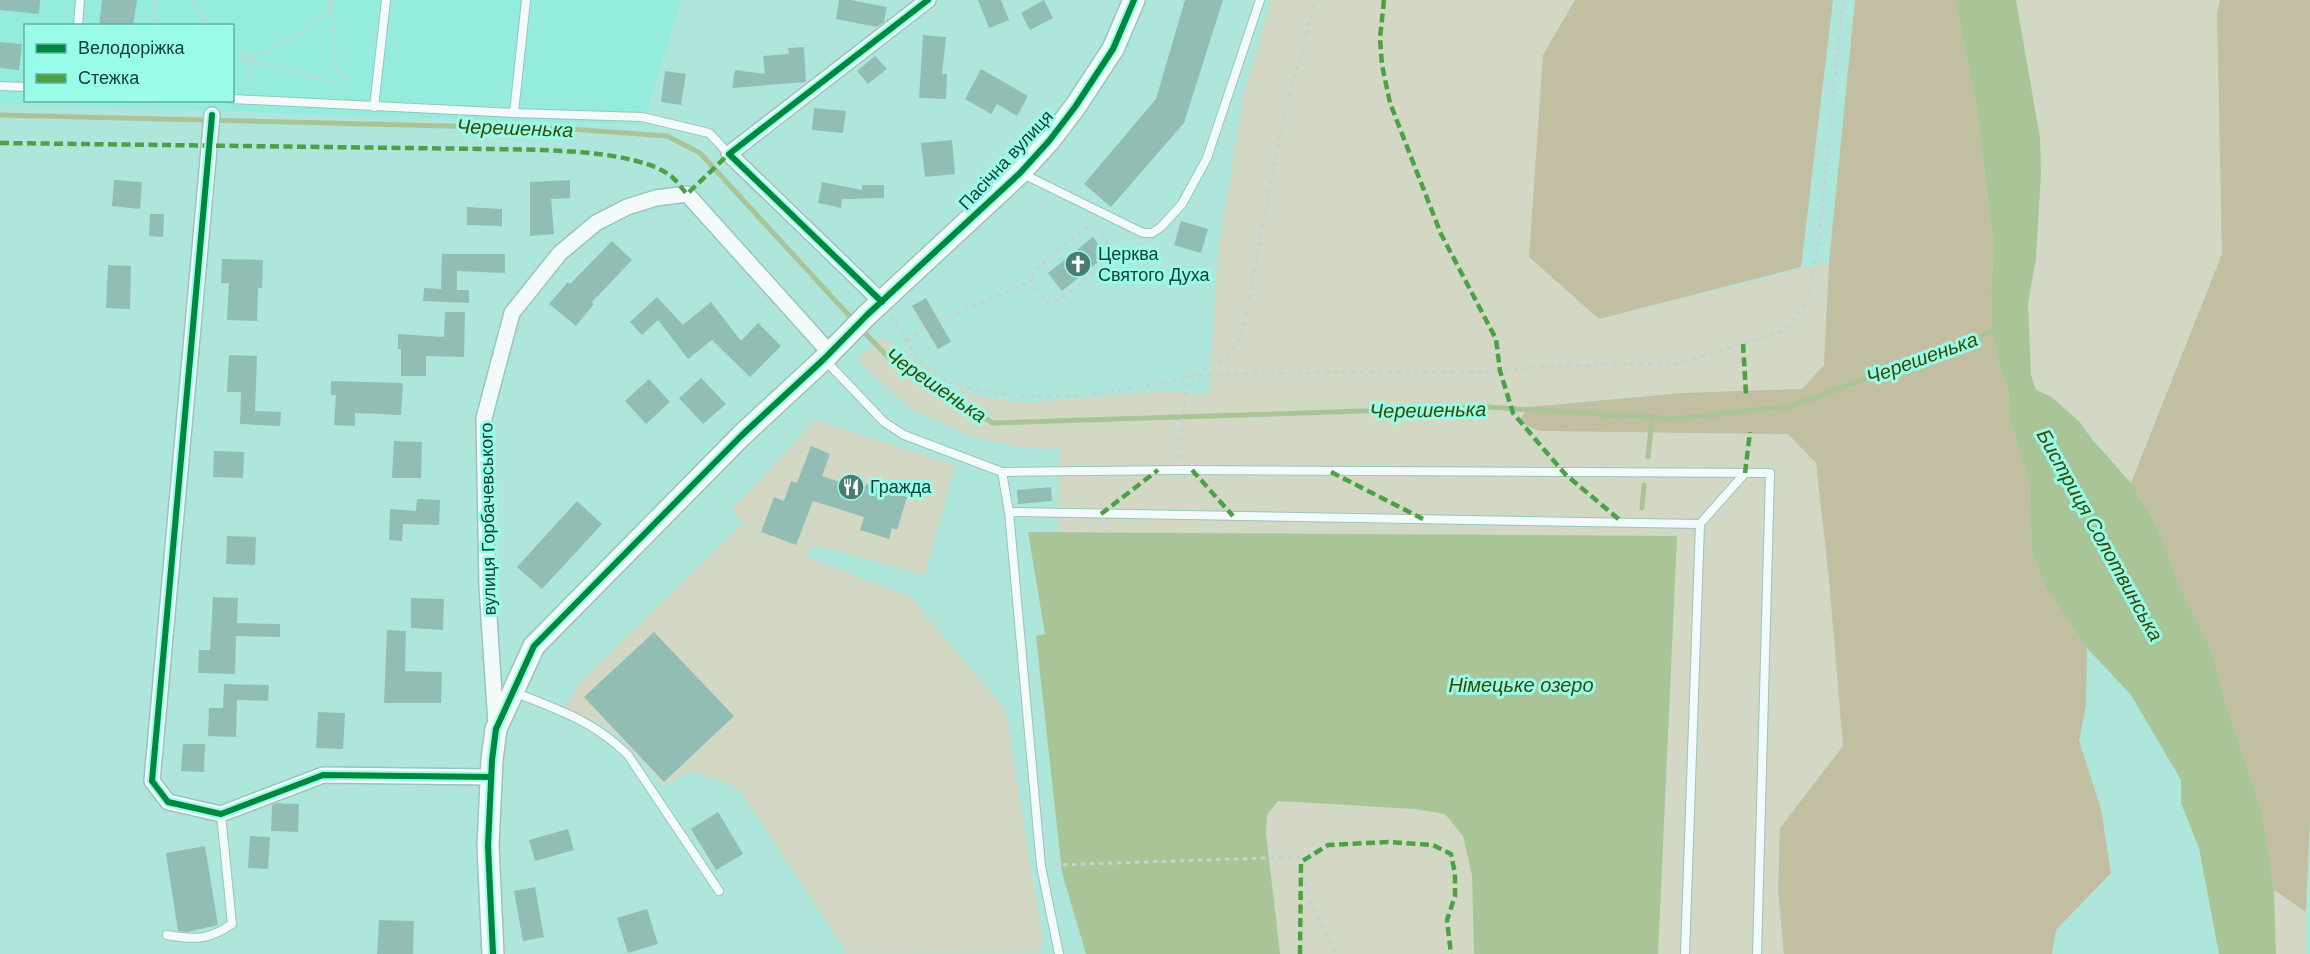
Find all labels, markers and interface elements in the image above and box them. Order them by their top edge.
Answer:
legend [24,24,234,102]
text: Велодоріжка [78,36,186,60]
text: Стежка [78,66,140,90]
street label: Пасічна вулиця [953,105,1059,215]
water label: Черешенька [456,113,574,143]
place label: Церква Святого Духа [1098,242,1211,287]
church icon: Церква Святого Духа [1063,249,1093,279]
water label: Черешенька [1863,326,1981,390]
water label: Черешенька [880,342,992,428]
water label: Черешенька [1369,396,1487,424]
street label: вулиця Горбачевського [474,422,502,616]
water label: Бистриця Солотвинська [2031,424,2169,646]
restaurant icon: Гражда [836,472,866,502]
place label: Гражда [870,475,932,499]
water label: Німецьке озеро [1448,672,1594,698]

